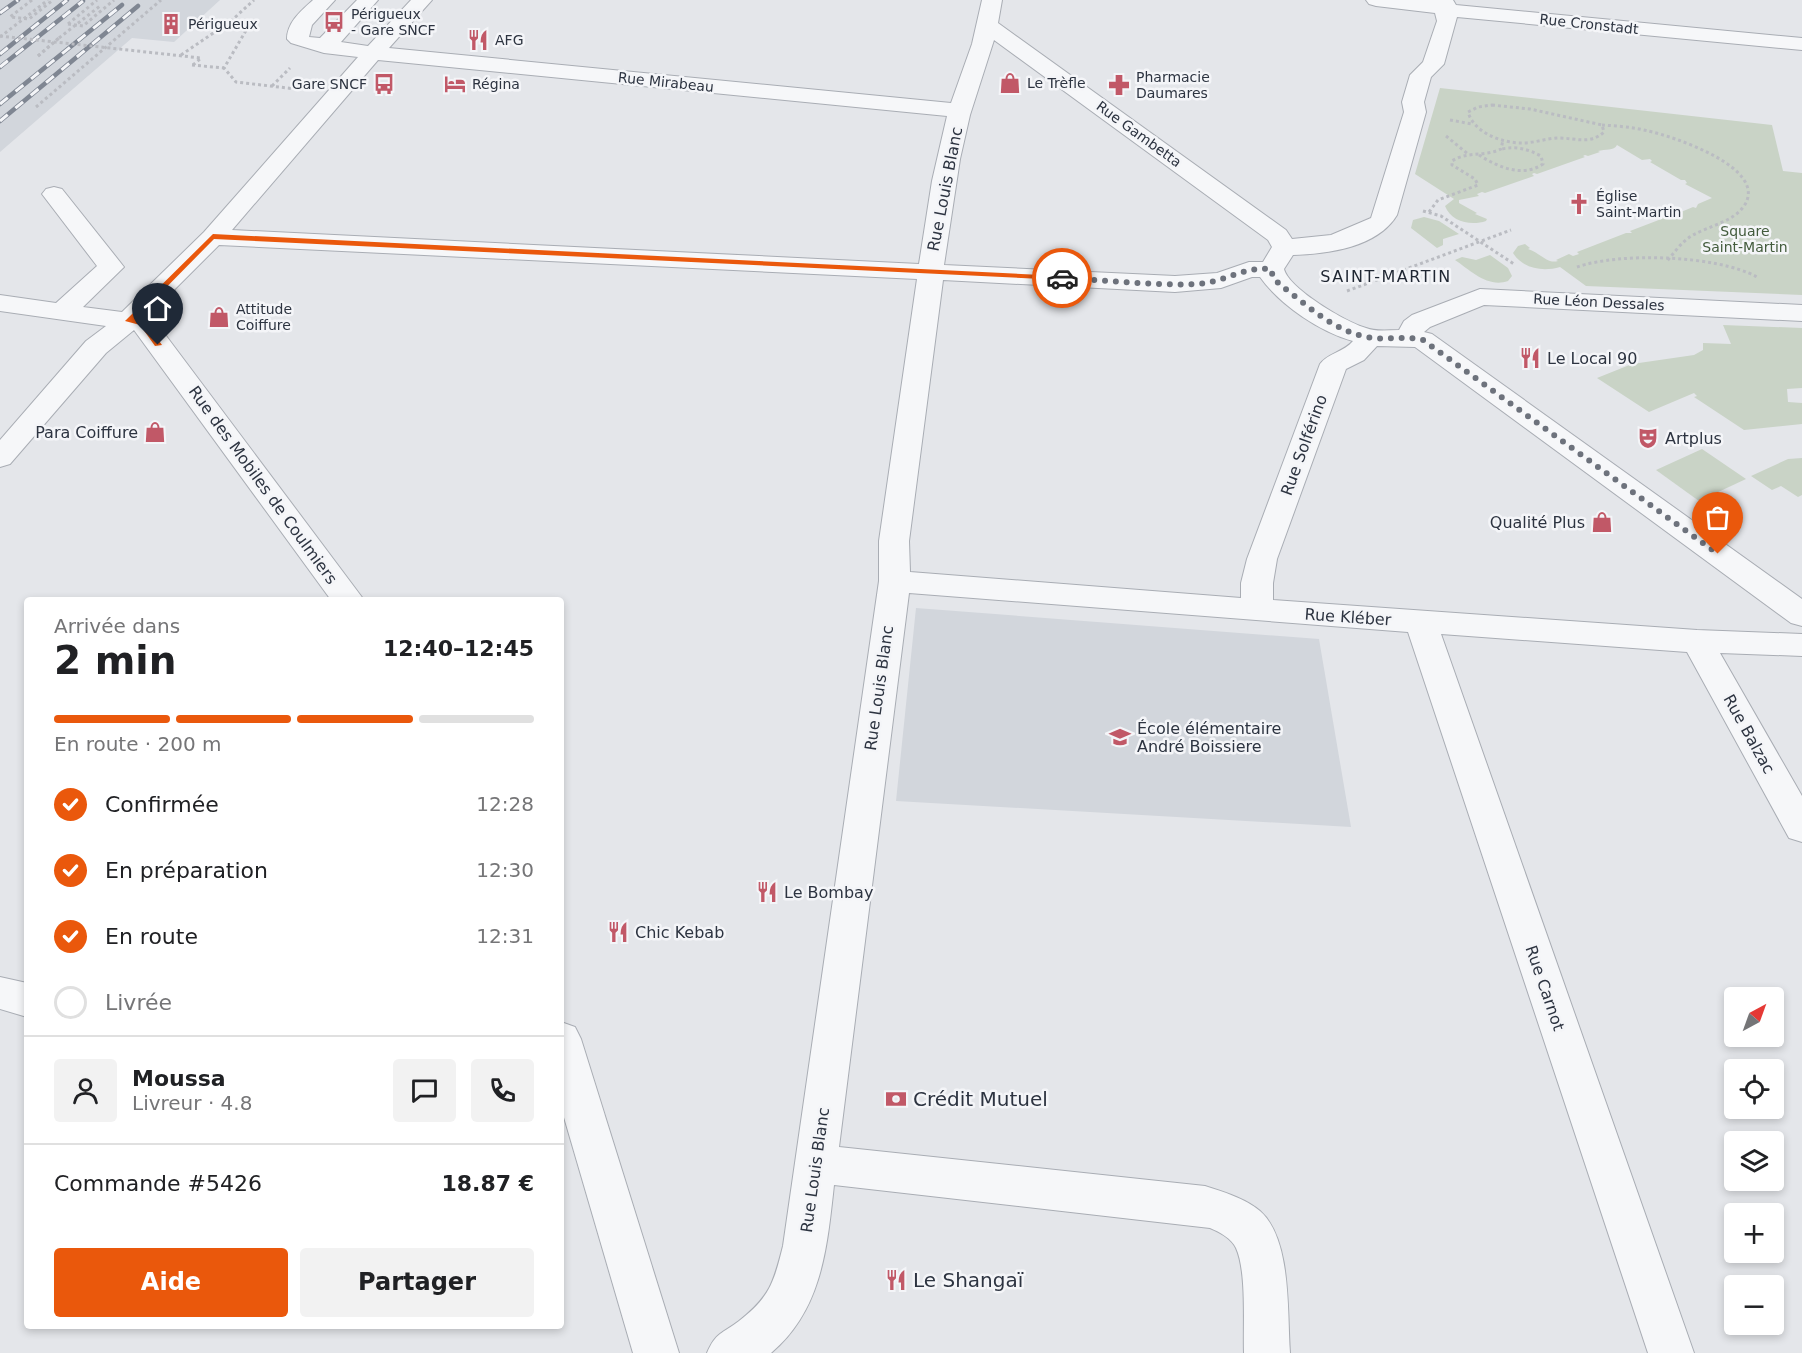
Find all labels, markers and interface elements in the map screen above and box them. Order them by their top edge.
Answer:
place label: Périgueux - Gare SNCF [351,6,436,38]
bus stop icon: Périgueux - Gare SNCF [322,10,346,34]
street label: Rue Cronstadt [1539,11,1640,37]
building icon: Périgueux [159,12,183,36]
place label: Périgueux [188,16,258,32]
restaurant icon: AFG [466,28,490,52]
place label: AFG [495,32,523,48]
street label: Rue Mirabeau [617,69,715,95]
place label: Pharmacie Daumares [1136,69,1210,101]
shop icon: Le Trèfle [998,71,1022,95]
bus stop icon: Gare SNCF [372,72,396,96]
hotel icon: Régina [443,72,467,96]
pharmacy icon: Pharmacie Daumares [1107,73,1131,97]
place label: Le Trèfle [1027,75,1086,91]
place label: Gare SNCF [292,76,367,92]
place label: Régina [472,76,520,92]
street label: Rue Gambetta [1093,98,1185,170]
street label: Rue Louis Blanc [924,125,966,253]
place label: Église Saint-Martin [1596,188,1681,220]
church icon: Église Saint-Martin [1567,192,1591,216]
park label: Square Saint-Martin [1702,223,1788,255]
courier [1032,248,1092,308]
icon: car [1046,262,1079,295]
district label: SAINT-MARTIN [1320,267,1452,286]
pin [132,283,183,345]
street label: Rue Léon Dessales [1533,291,1665,313]
icon: home [141,292,174,325]
place label: Attitude Coiffure [236,301,292,333]
shop icon: Attitude Coiffure [207,305,231,329]
restaurant icon: Le Local 90 [1518,346,1542,370]
place label: Le Local 90 [1547,349,1637,368]
street label: Rue des Mobiles de Coulmiers [185,382,341,588]
street label: Rue Solférino [1277,392,1331,498]
shop icon: Para Coiffure [143,420,167,444]
place label: Para Coiffure [35,423,138,442]
theatre icon: Artplus [1636,426,1660,450]
place label: Artplus [1665,429,1722,448]
pin [1692,492,1743,554]
icon: bag [1701,501,1734,534]
shop icon: Qualité Plus [1590,510,1614,534]
place label: Qualité Plus [1490,513,1585,532]
street label: Rue Kléber [1304,604,1392,630]
text: Arrivée dans [54,614,180,638]
street label: Rue Louis Blanc [861,624,897,752]
text: 12:40–12:45 [383,636,534,661]
text: 2 min [54,638,176,683]
street label: Rue Balzac [1719,691,1779,777]
place label: École élémentaire André Boissiere [1137,719,1281,756]
school or university icon: École élémentaire André Boissiere [1108,725,1132,749]
text: En route · 200 m [54,732,222,756]
icon: check [54,788,87,821]
text: Confirmée [105,792,219,817]
text: 12:28 [476,792,534,816]
icon: check [54,854,87,887]
text: En préparation [105,858,268,883]
text: 12:30 [476,858,534,882]
restaurant icon: Le Bombay [755,880,779,904]
place label: Le Bombay [784,883,873,902]
icon: check [54,920,87,953]
restaurant icon: Chic Kebab [606,920,630,944]
place label: Chic Kebab [635,923,724,942]
text: En route [105,924,198,949]
text: 12:31 [476,924,534,948]
street label: Rue Carnot [1522,943,1568,1033]
north arrow [1724,987,1784,1047]
map controls [1724,987,1784,1335]
text: Livrée [105,990,172,1015]
button: person [54,1059,117,1122]
button: chat [393,1059,456,1122]
button: phone [471,1059,534,1122]
button: locate [1724,1059,1784,1119]
text: Moussa [132,1066,226,1091]
bank icon: Crédit Mutuel [884,1087,908,1111]
place label: Crédit Mutuel [913,1087,1048,1111]
text: Livreur · 4.8 [132,1091,252,1115]
street label: Rue Louis Blanc [797,1106,833,1234]
button: layers [1724,1131,1784,1191]
text: Commande #5426 [54,1171,262,1196]
text: 18.87 € [441,1171,534,1196]
button: + [1724,1203,1784,1263]
button: Aide [54,1248,288,1317]
button: Partager [300,1248,534,1317]
restaurant icon: Le Shangaï [884,1268,908,1292]
place label: Le Shangaï [913,1268,1024,1292]
button: − [1724,1275,1784,1335]

